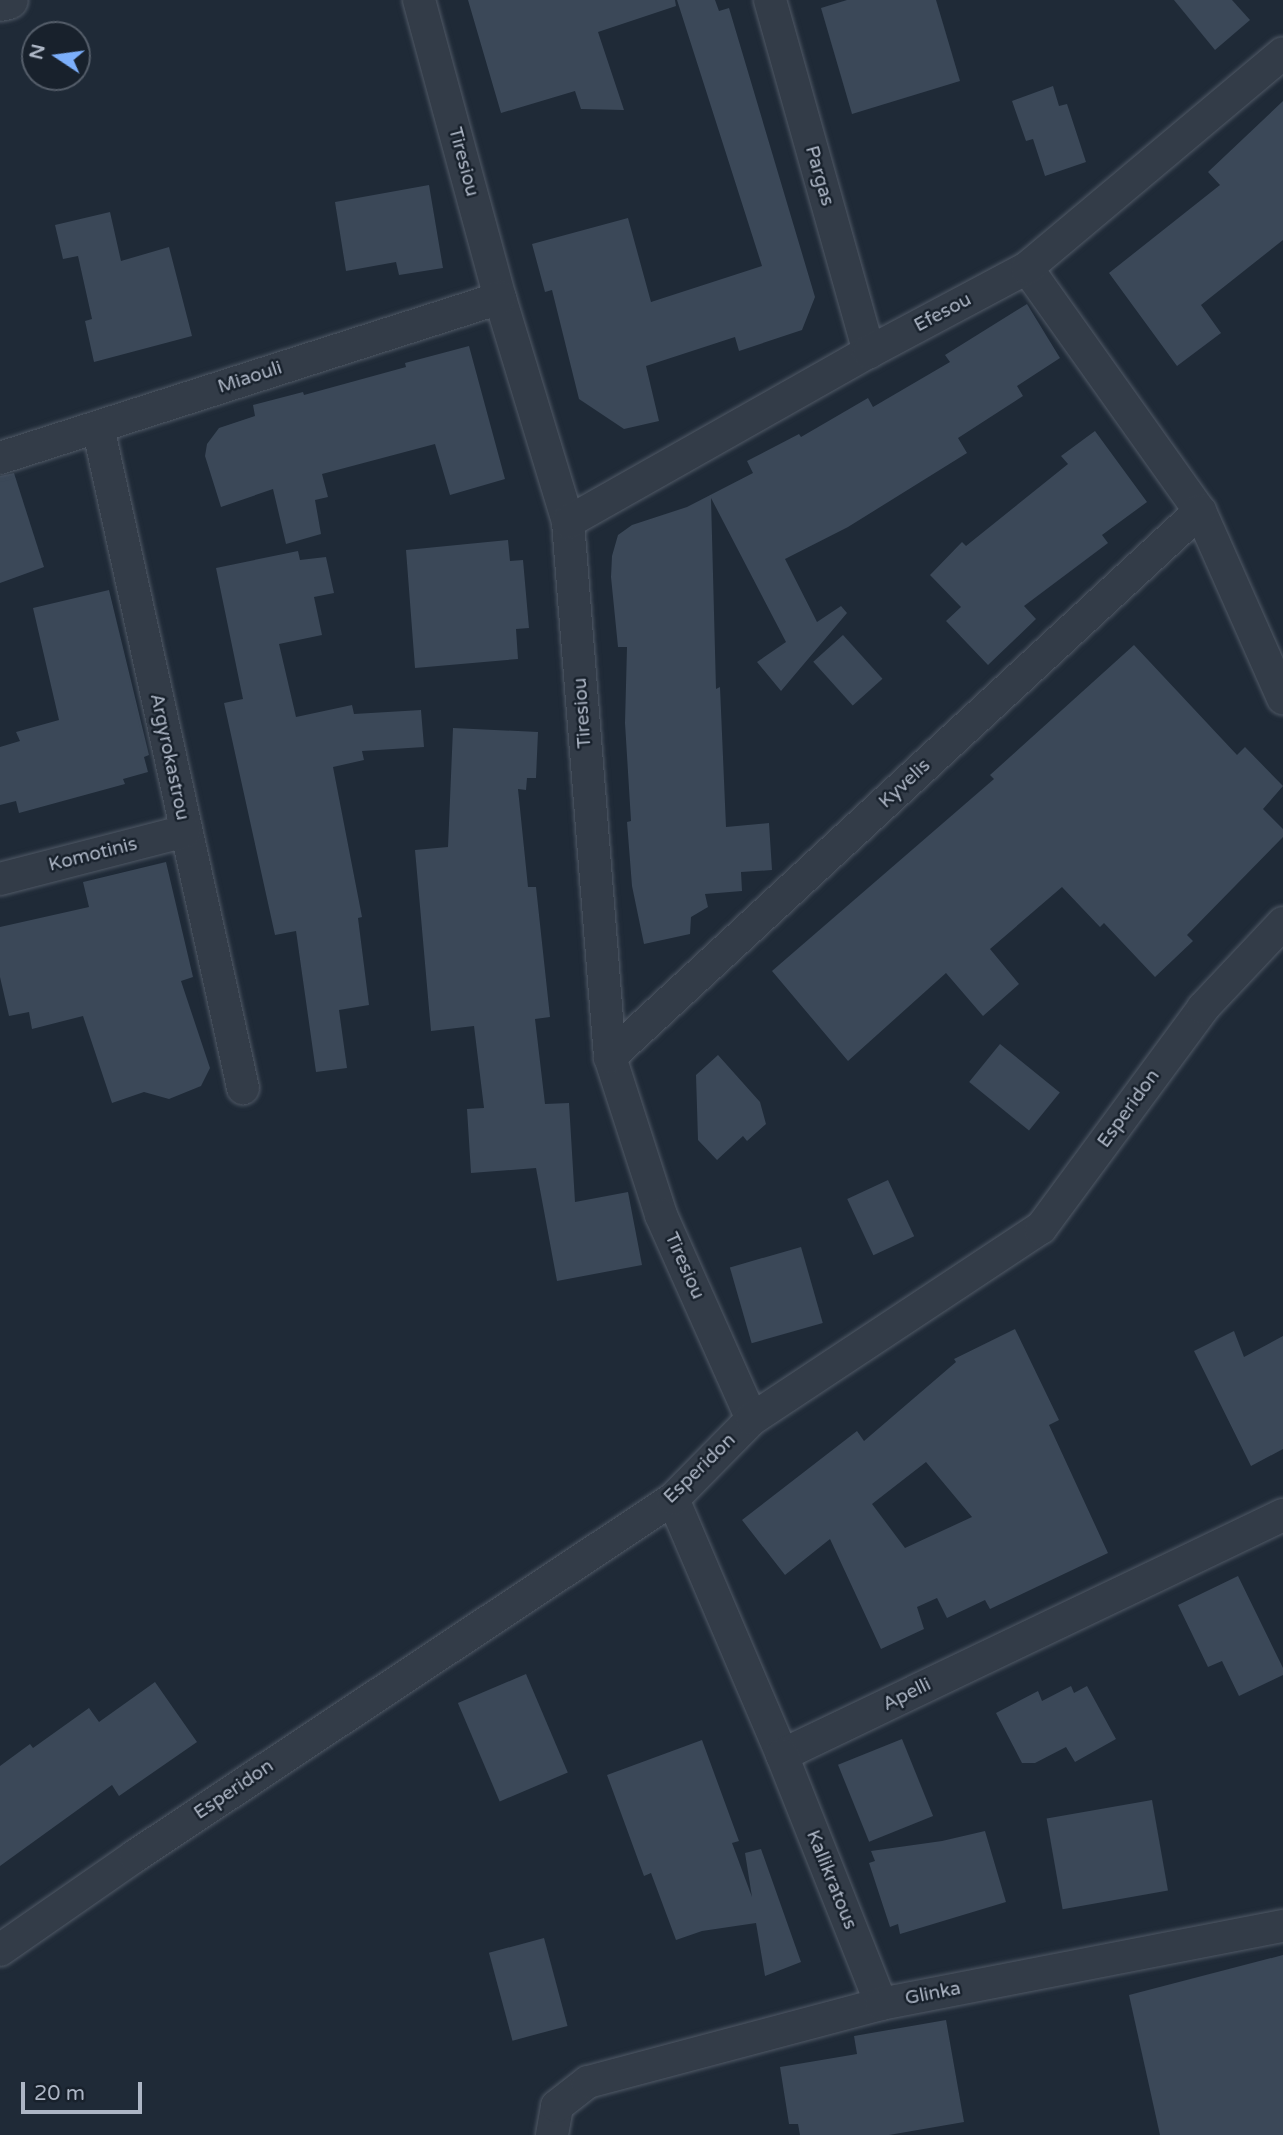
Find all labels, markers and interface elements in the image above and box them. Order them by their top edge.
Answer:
north arrow [21,21,91,91]
text: N [25,42,50,62]
street label: Tiresiou [443,125,483,199]
street label: Pargas [800,143,838,209]
street label: Efesou [910,288,976,338]
street label: Miaouli [215,357,285,399]
street label: Tiresiou [569,677,597,749]
street label: Argyrokastrou [144,692,194,822]
street label: Kyvelis [874,754,936,814]
street label: Komotinis [46,833,140,877]
street label: Esperidon [1093,1065,1165,1153]
street label: Tiresiou [659,1229,709,1303]
street label: Esperidon [659,1429,741,1509]
street label: Apelli [879,1674,935,1716]
street label: Esperidon [190,1755,278,1825]
street label: Kallikratous [801,1827,861,1933]
street label: Glinka [903,1977,963,2011]
scale bar [24,2068,145,2112]
text: 20 m [34,2081,85,2106]

